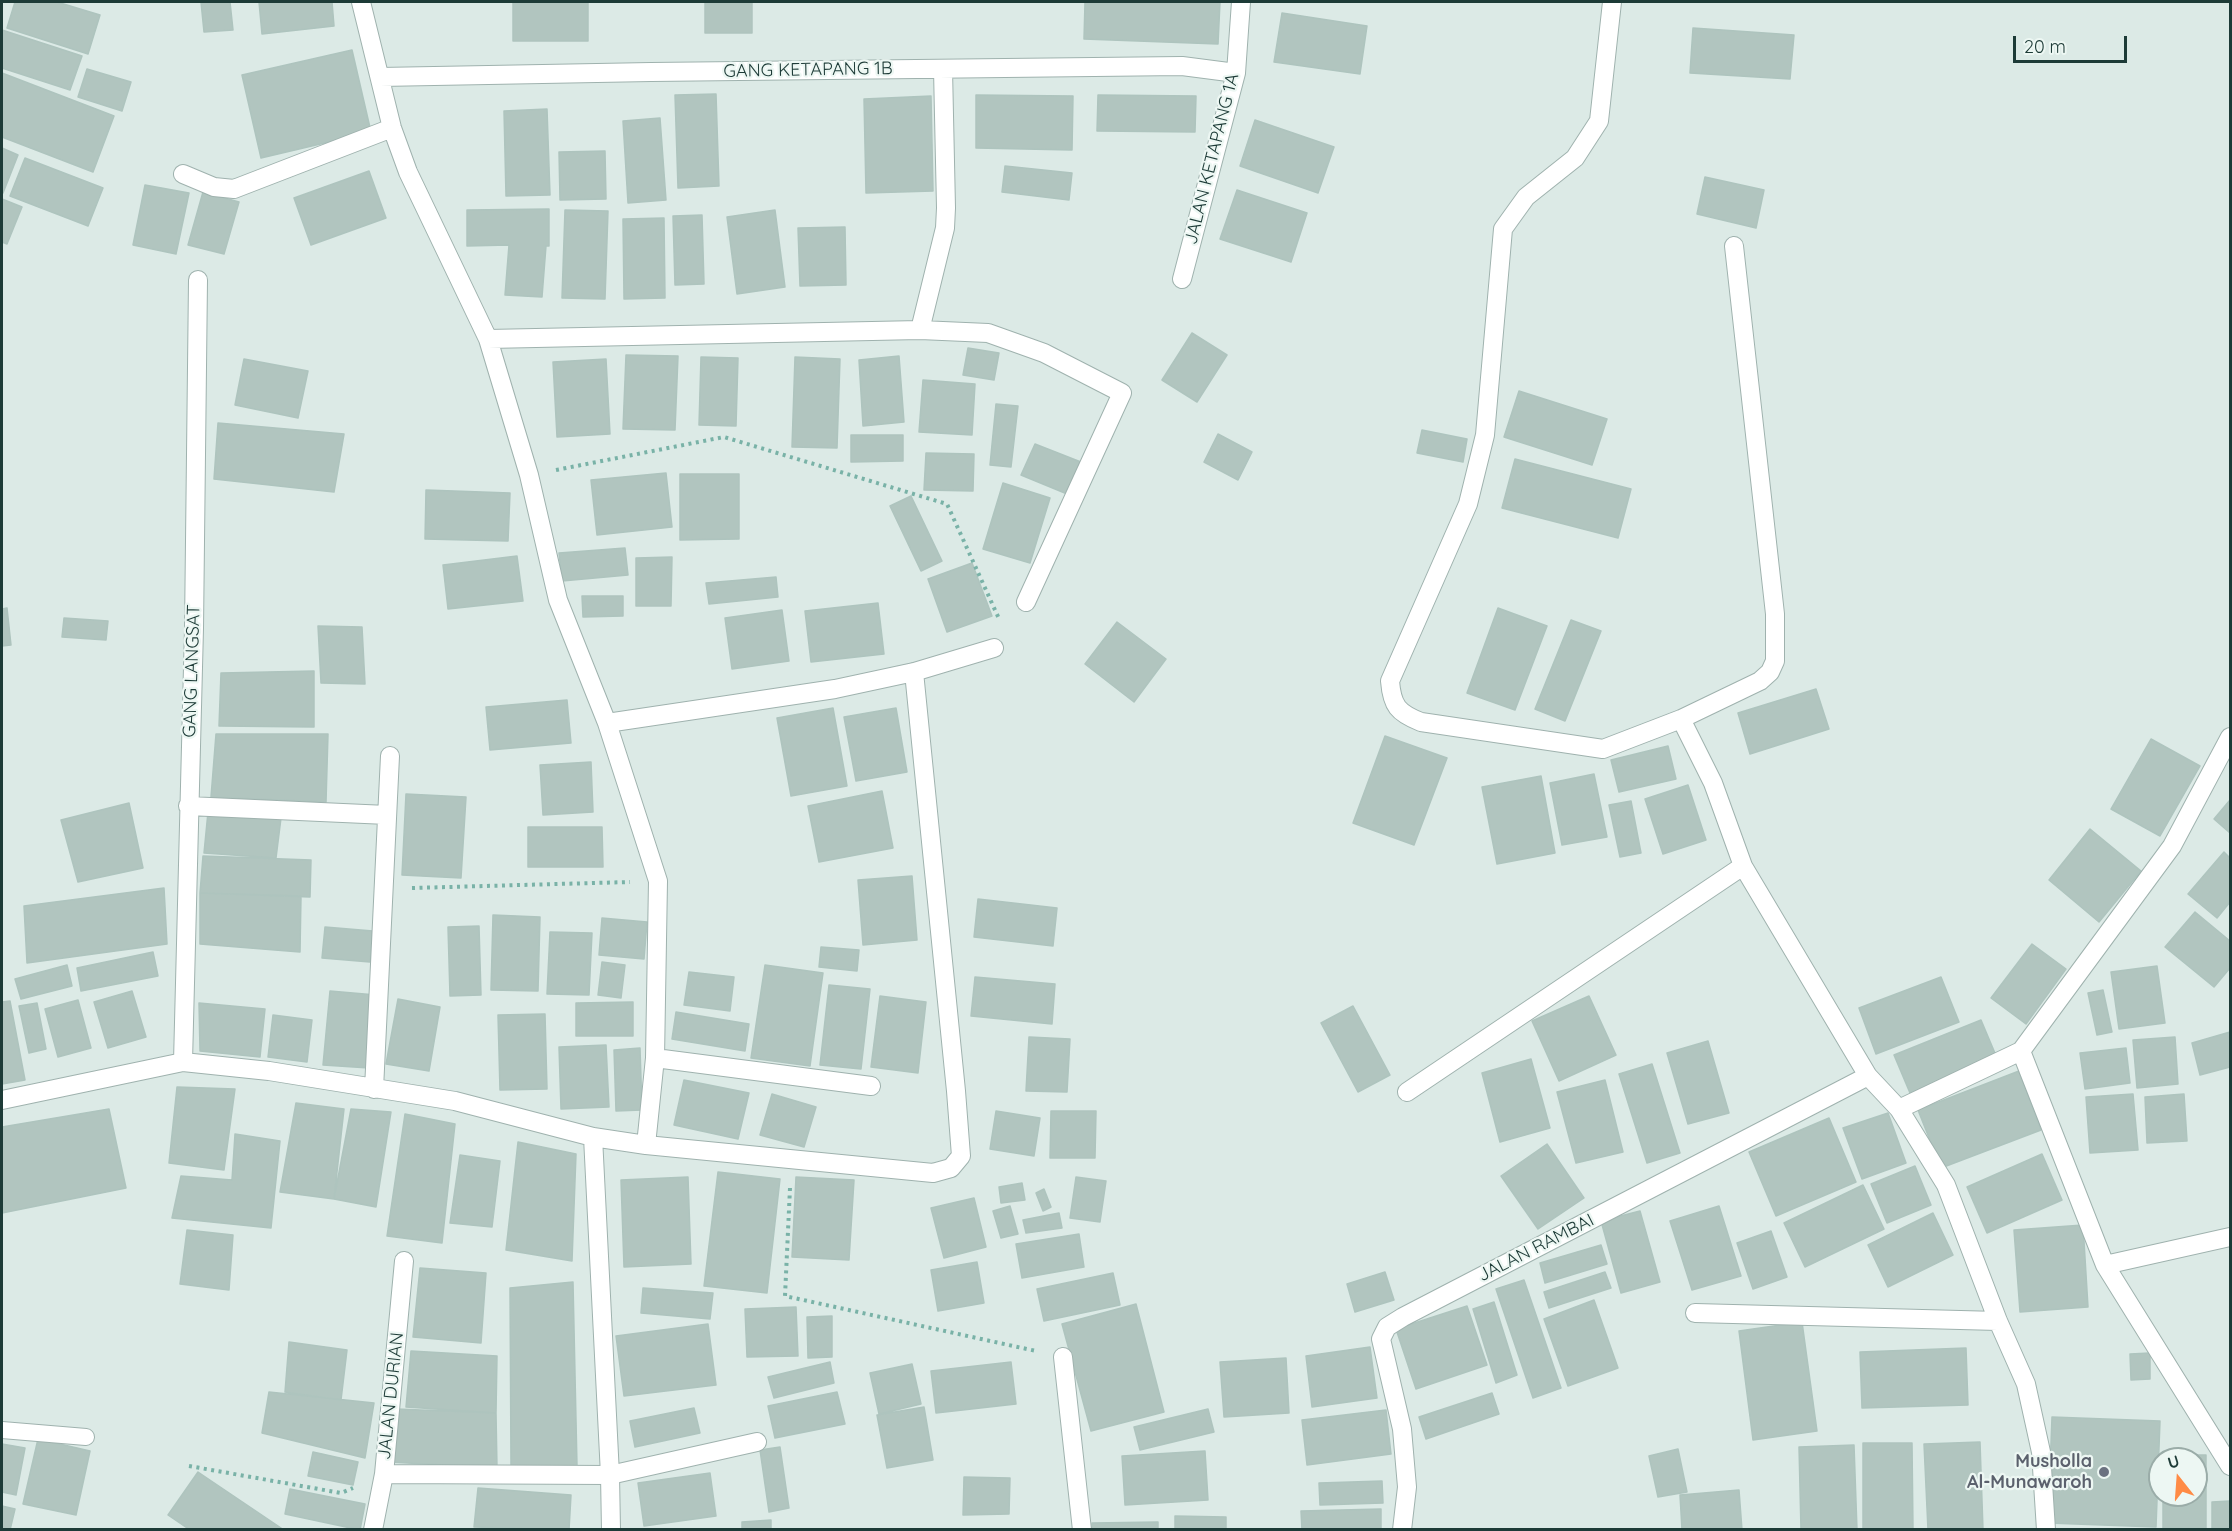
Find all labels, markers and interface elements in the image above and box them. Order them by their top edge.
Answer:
scale bar [2016,24,2130,62]
text: 20 m [2024,35,2066,58]
street label: GANG KETAPANG 1B [723,58,893,82]
street label: JALAN KETAPANG 1A [1180,71,1244,247]
street label: GANG LANGSAT [179,604,205,738]
street label: JALAN RAMBAI [1474,1209,1598,1287]
street label: JALAN DURIAN [374,1331,408,1461]
north arrow [2148,1447,2208,1507]
text: U [2165,1450,2182,1473]
place label: Musholla Al-Munawaroh [1967,1451,2092,1494]
marker: Musholla Al-Munawaroh [2097,1465,2111,1479]

